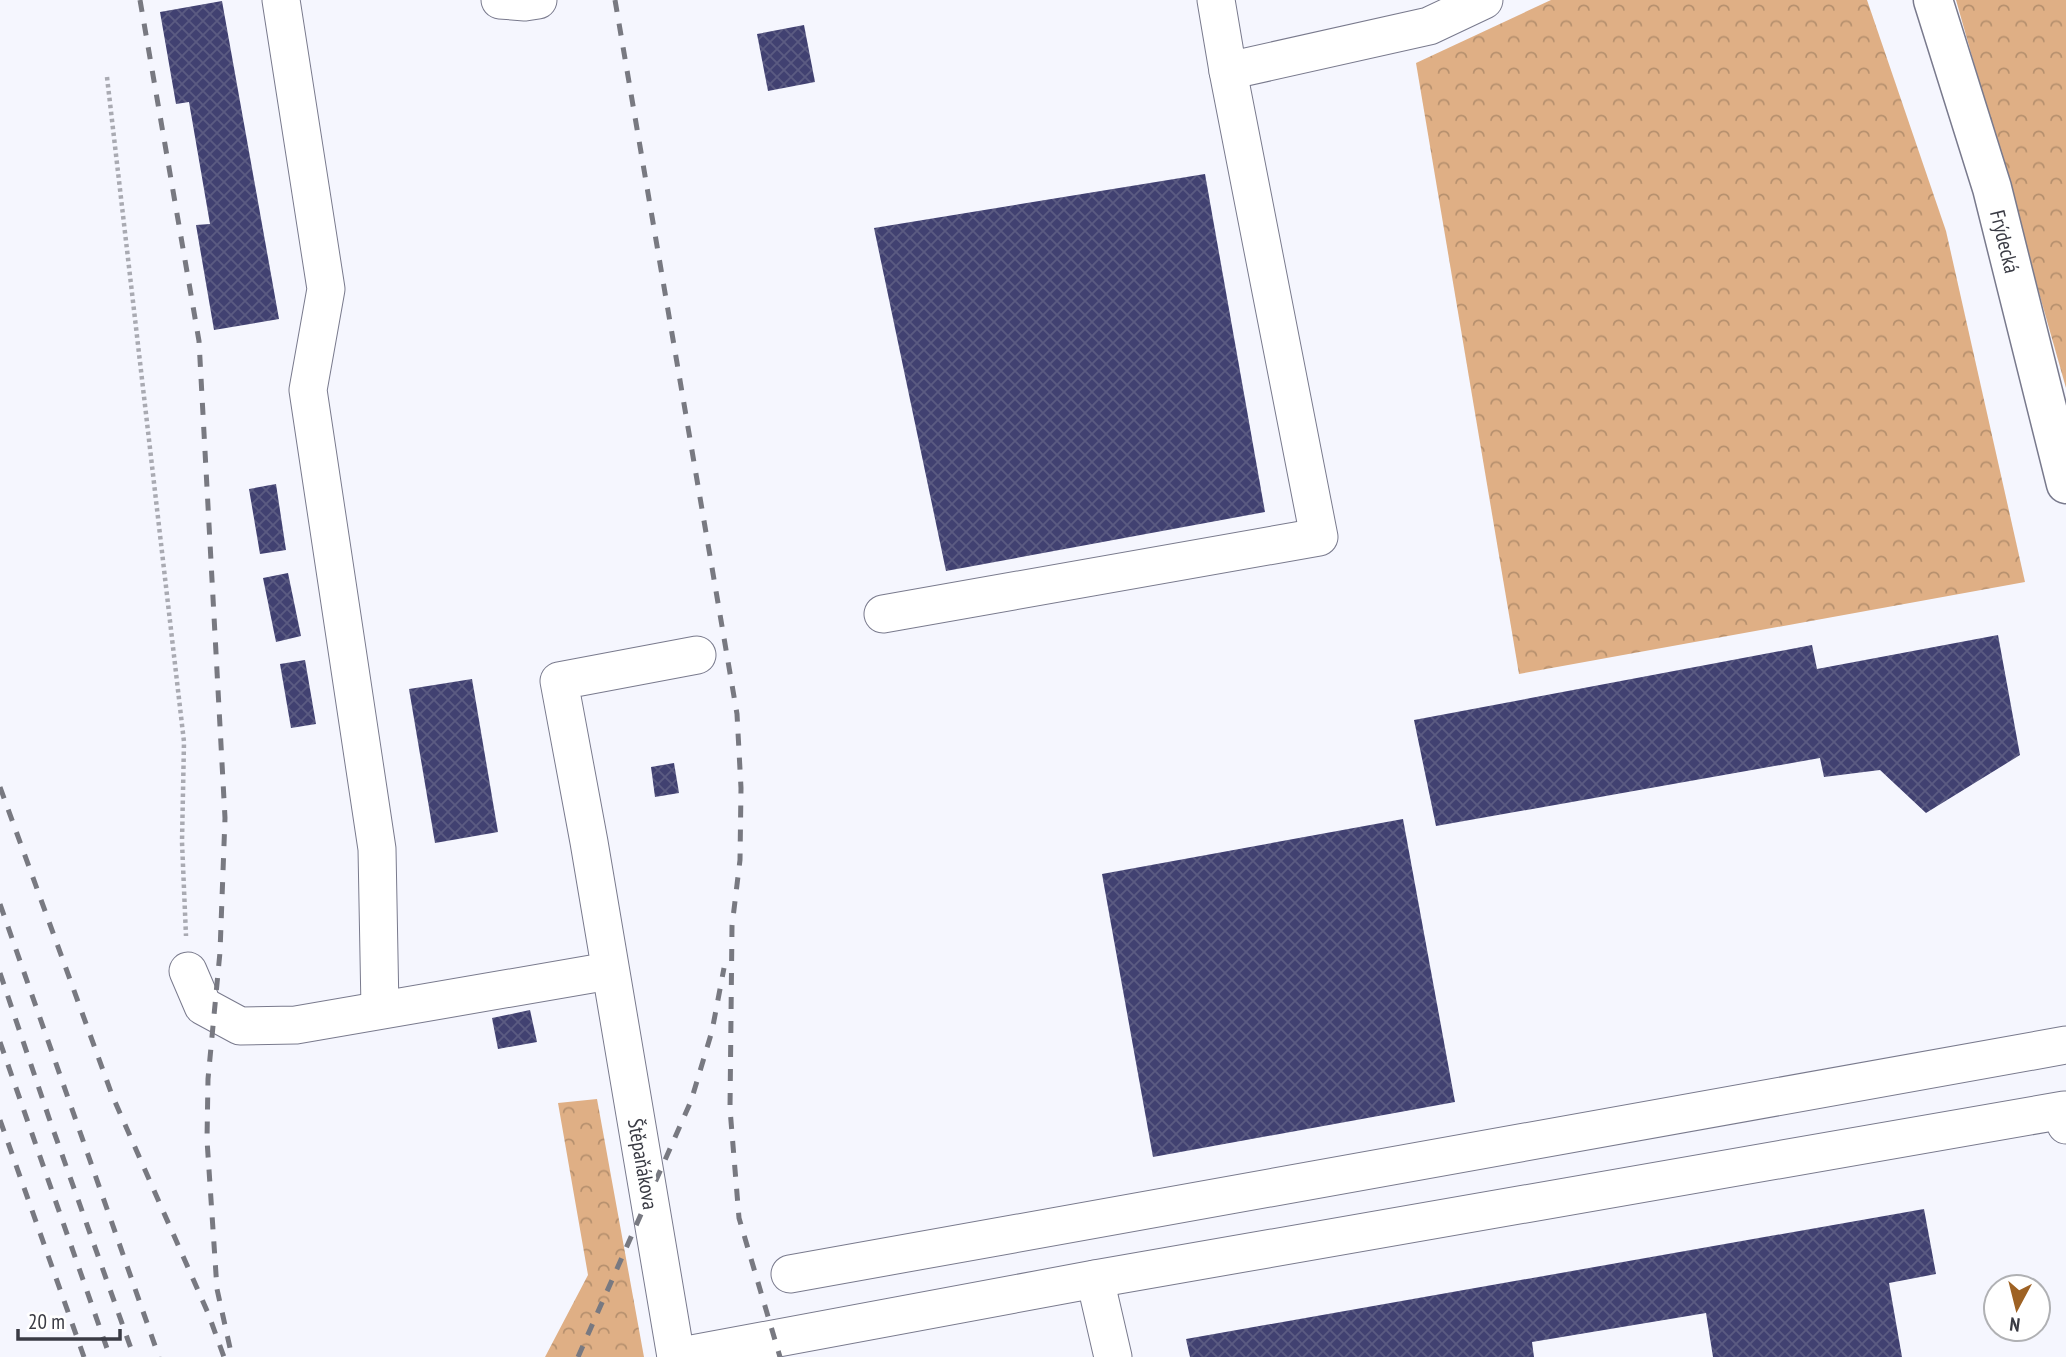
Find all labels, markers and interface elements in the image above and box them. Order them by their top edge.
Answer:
street label: Frýdecká [1984,207,2026,276]
street label: Štěpaňákova [622,1116,664,1212]
north arrow [1982,1273,2052,1343]
scale bar [18,1298,119,1342]
text: 20 m [28,1308,65,1335]
text: N [2008,1312,2021,1337]

